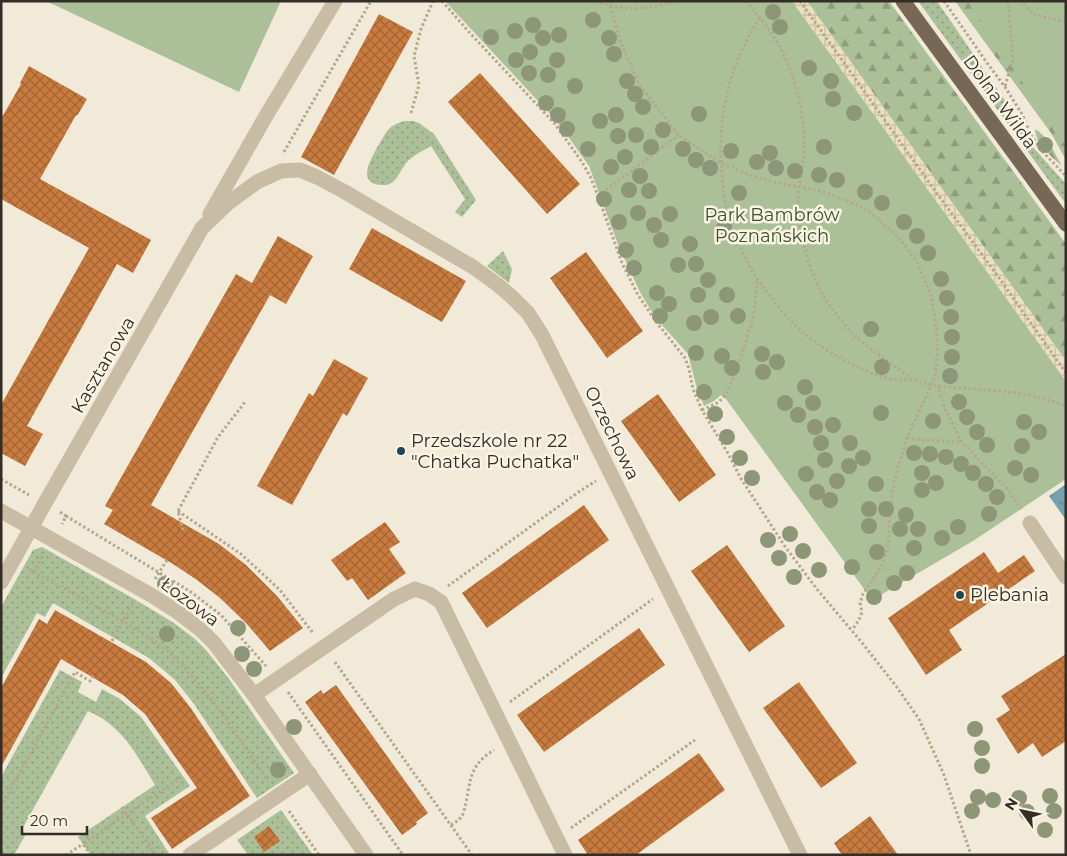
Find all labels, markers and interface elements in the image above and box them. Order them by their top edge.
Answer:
street label: Dolna Wilda [959,51,1041,153]
park label: Park Bambrów Poznańskich [704,204,840,247]
street label: Kasztanowa [66,313,140,417]
street label: Orzechowa [580,383,644,483]
place label: Przedszkole nr 22 "Chatka Puchatka" [411,430,579,473]
marker: Przedszkole nr 22 "Chatka Puchatka" [395,445,407,457]
street label: Łozowa [156,573,224,631]
place label: Plebania [970,584,1049,606]
marker: Plebania [954,589,966,601]
north arrow [997,786,1047,836]
text: N [1000,794,1022,814]
scale bar [22,804,88,836]
text: 20 m [30,811,68,830]

